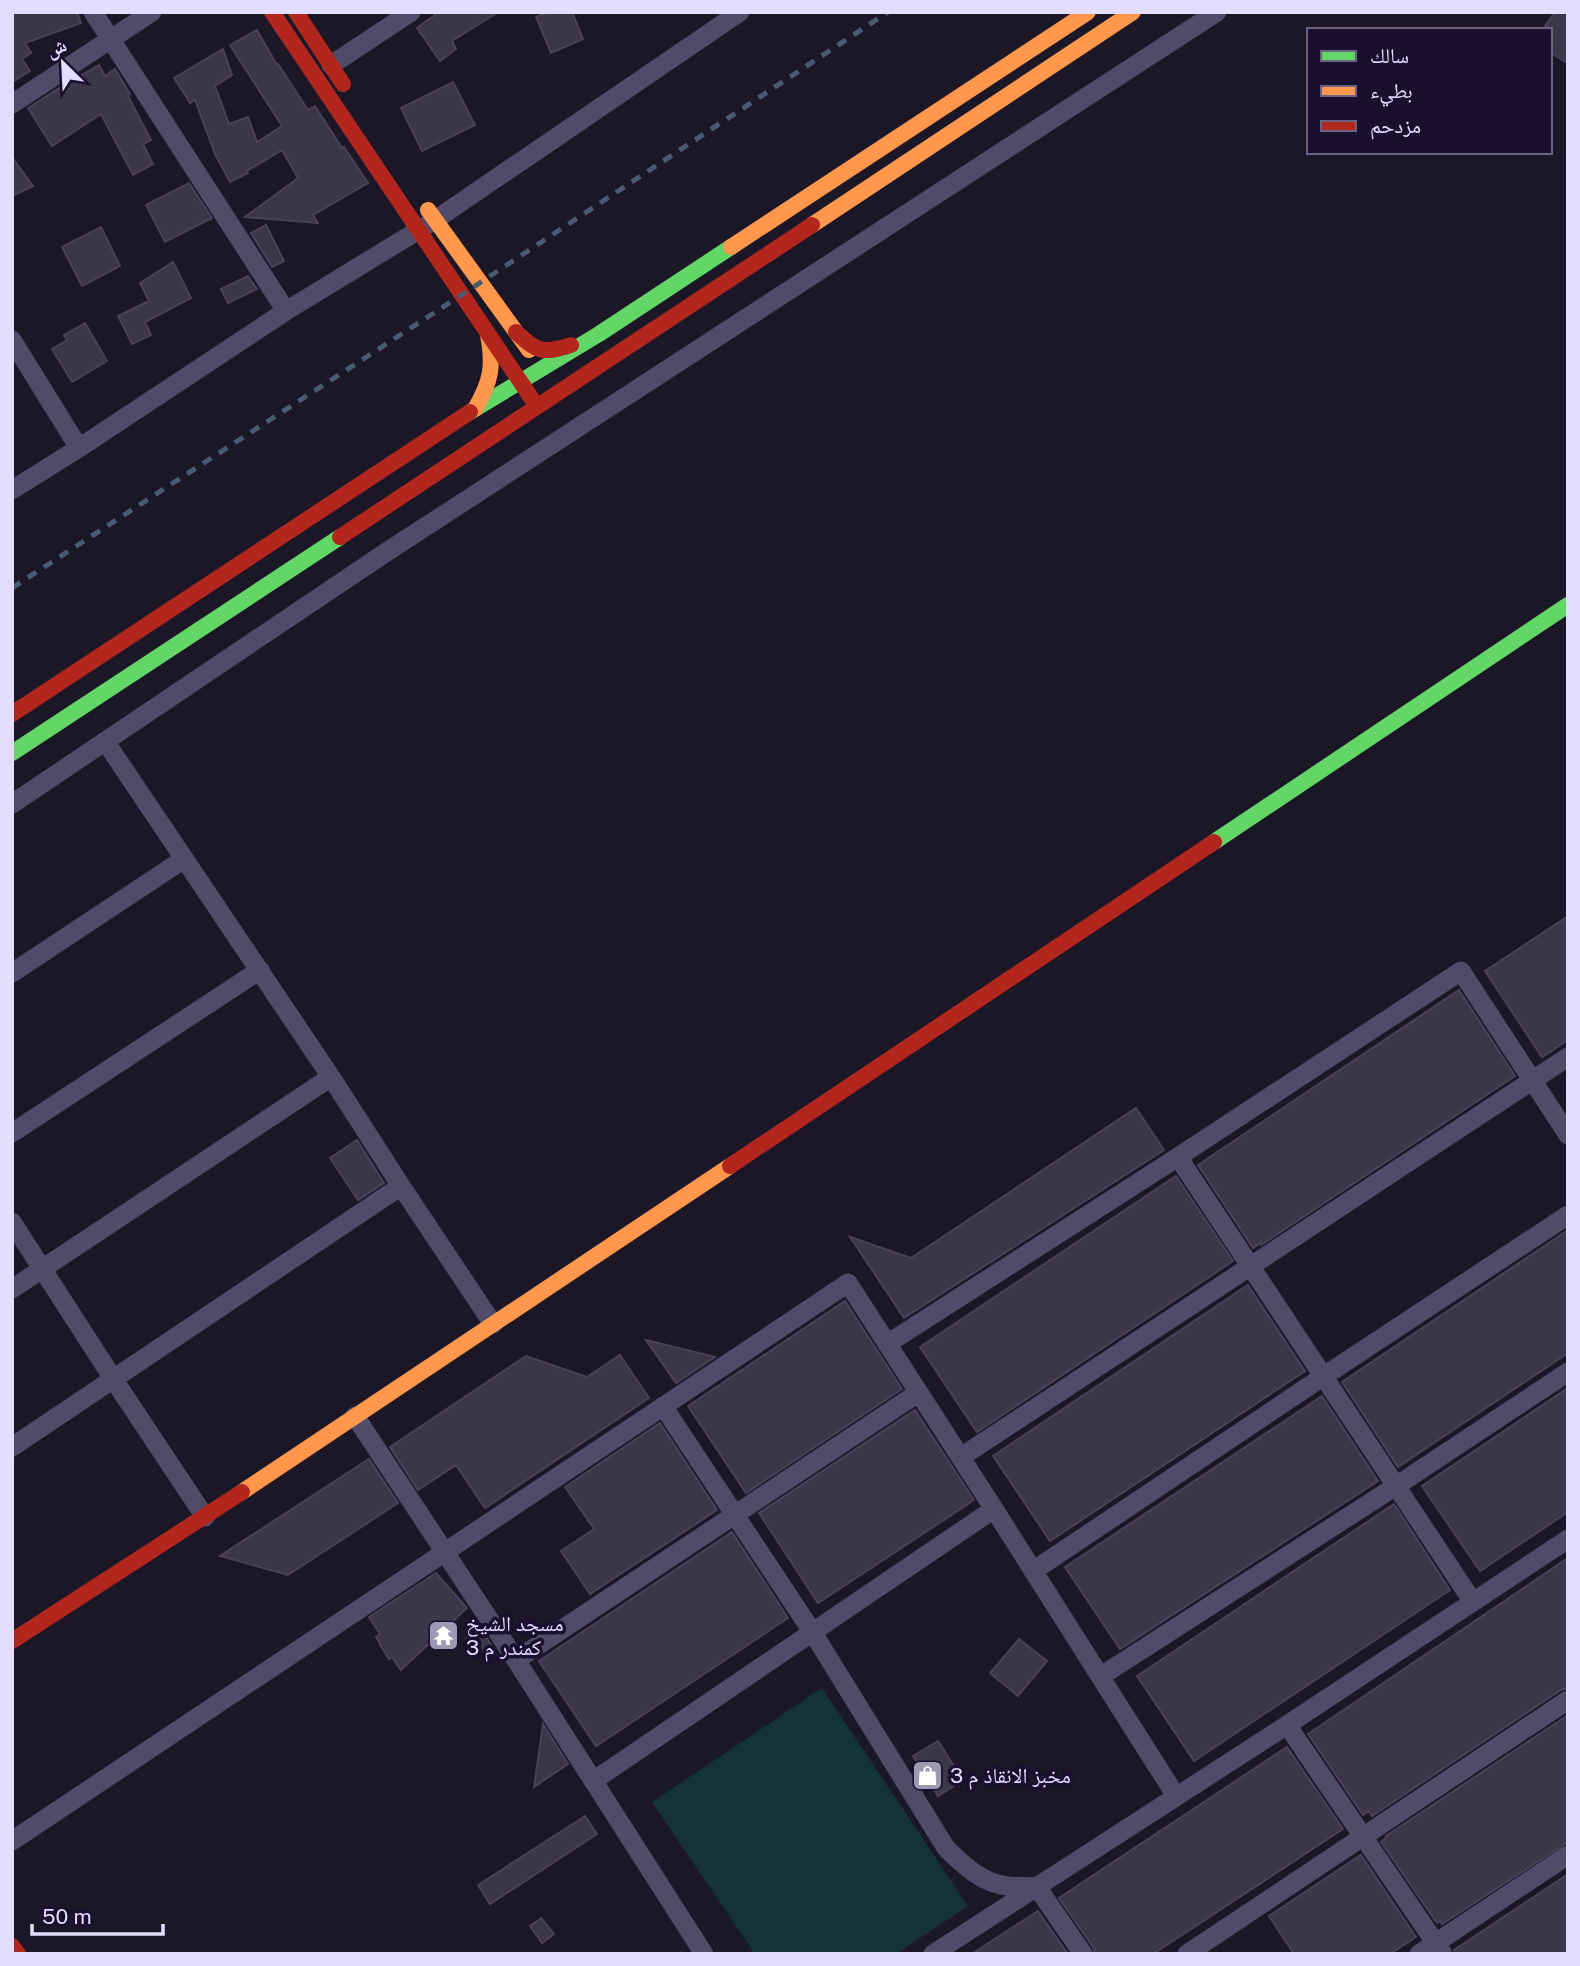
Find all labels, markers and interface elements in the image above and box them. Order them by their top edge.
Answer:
north arrow [28,28,98,98]
legend [1307,28,1552,154]
text: ش [42,33,70,63]
text: سالك [1370,43,1409,68]
text: بطيء [1370,78,1413,107]
text: مزدحم [1370,113,1421,140]
place label: مسجد الشيخ كمندر م 3 [466,1611,563,1662]
temple icon: مسجد الشيخ كمندر م 3 [426,1619,460,1653]
shop icon: مخبز الانقاذ م 3 [910,1759,944,1793]
place label: مخبز الانقاذ م 3 [950,1763,1071,1790]
scale bar [32,1892,163,1936]
text: 50 m [42,1904,92,1929]

